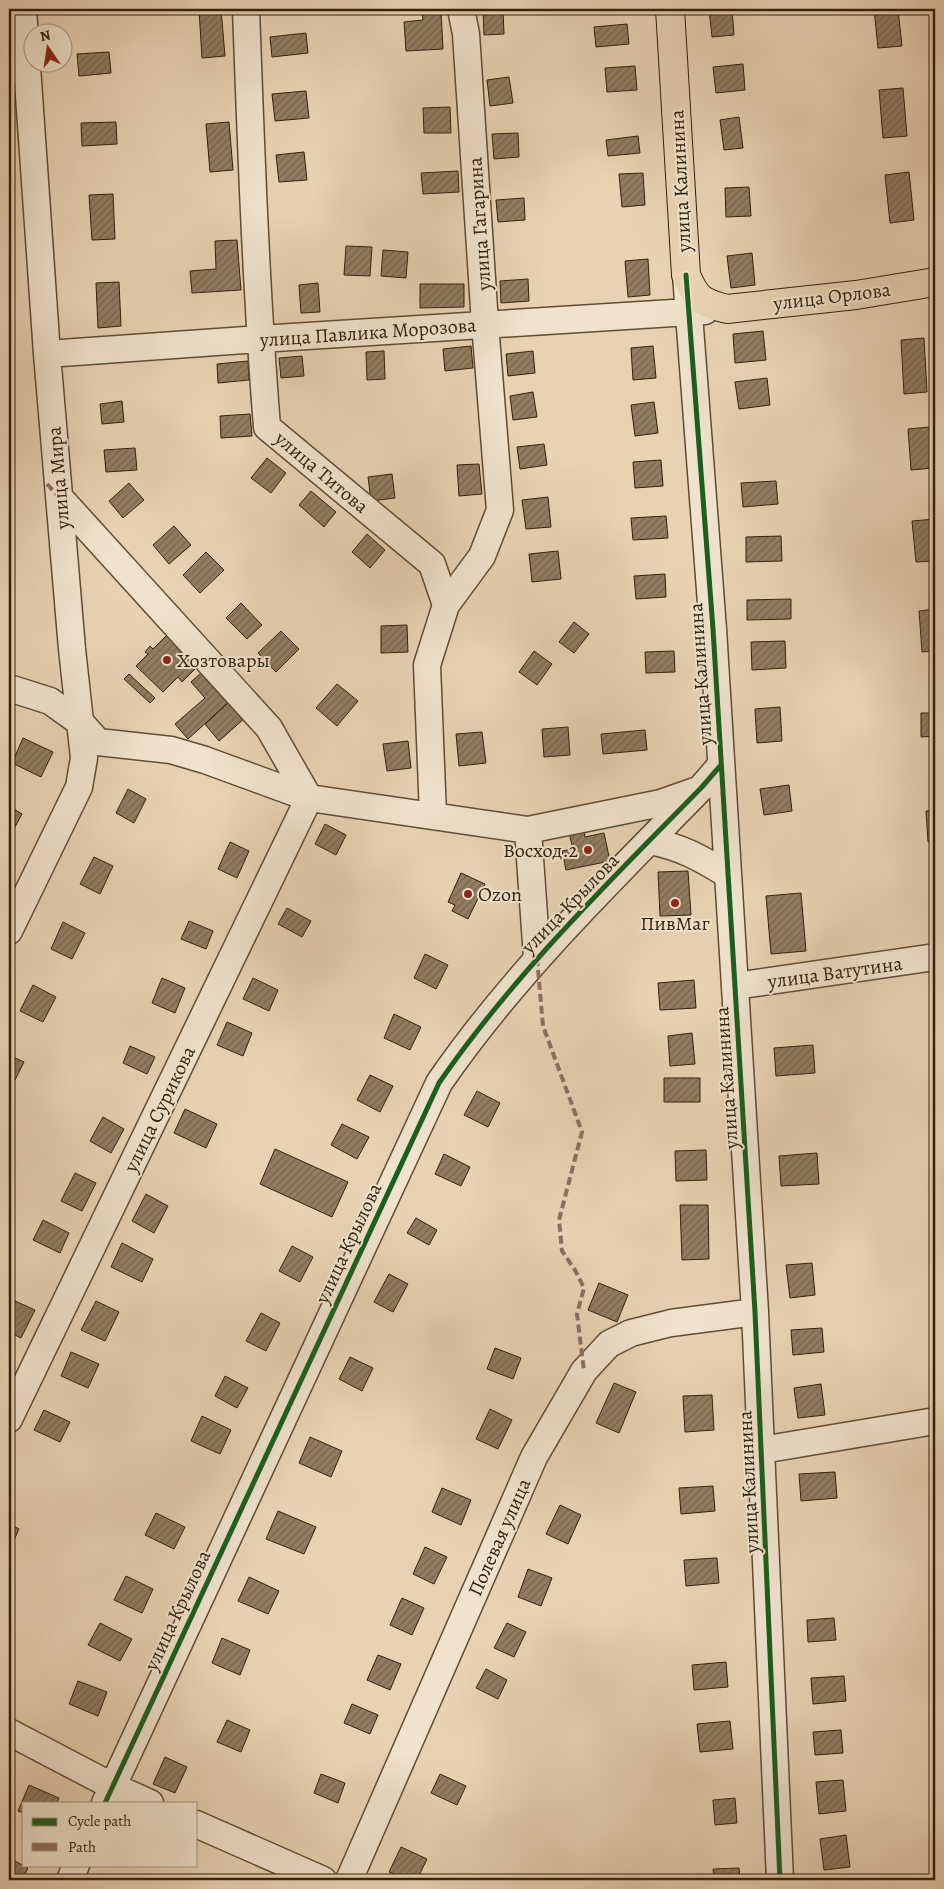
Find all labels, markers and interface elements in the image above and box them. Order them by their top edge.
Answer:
north arrow [22,22,72,72]
text: N [38,25,52,46]
street label: улица Калинина [663,108,698,254]
street label: улица Гагарина [461,156,498,293]
street label: улица Орлова [771,276,893,317]
street label: улица Павлика Морозова [258,311,478,354]
street label: улица Мира [40,425,77,532]
street label: улица Титова [268,425,375,520]
street label: улица Калинина [682,601,719,747]
place label: Хозтовары [177,647,270,674]
marker: Хозтовары [161,654,173,666]
place label: Восход.2 [503,837,578,864]
marker: Восход.2 [582,844,594,856]
street label: улица Крылова [515,847,626,960]
place label: Ozon [478,881,522,908]
marker: Ozon [462,888,474,900]
marker: ПивМаг [669,897,681,909]
place label: ПивМаг [640,910,710,937]
street label: улица Ватутина [765,950,905,995]
street label: улица Калинина [708,1005,745,1151]
street label: улица Сурикова [117,1041,202,1178]
street label: улица Крылова [308,1178,388,1309]
street label: улица Калинина [731,1409,766,1555]
street label: Полевая улица [461,1473,538,1600]
street label: улица Крылова [137,1545,217,1676]
legend [22,1802,198,1866]
text: Cycle path [68,1811,131,1831]
text: Path [68,1837,96,1857]

